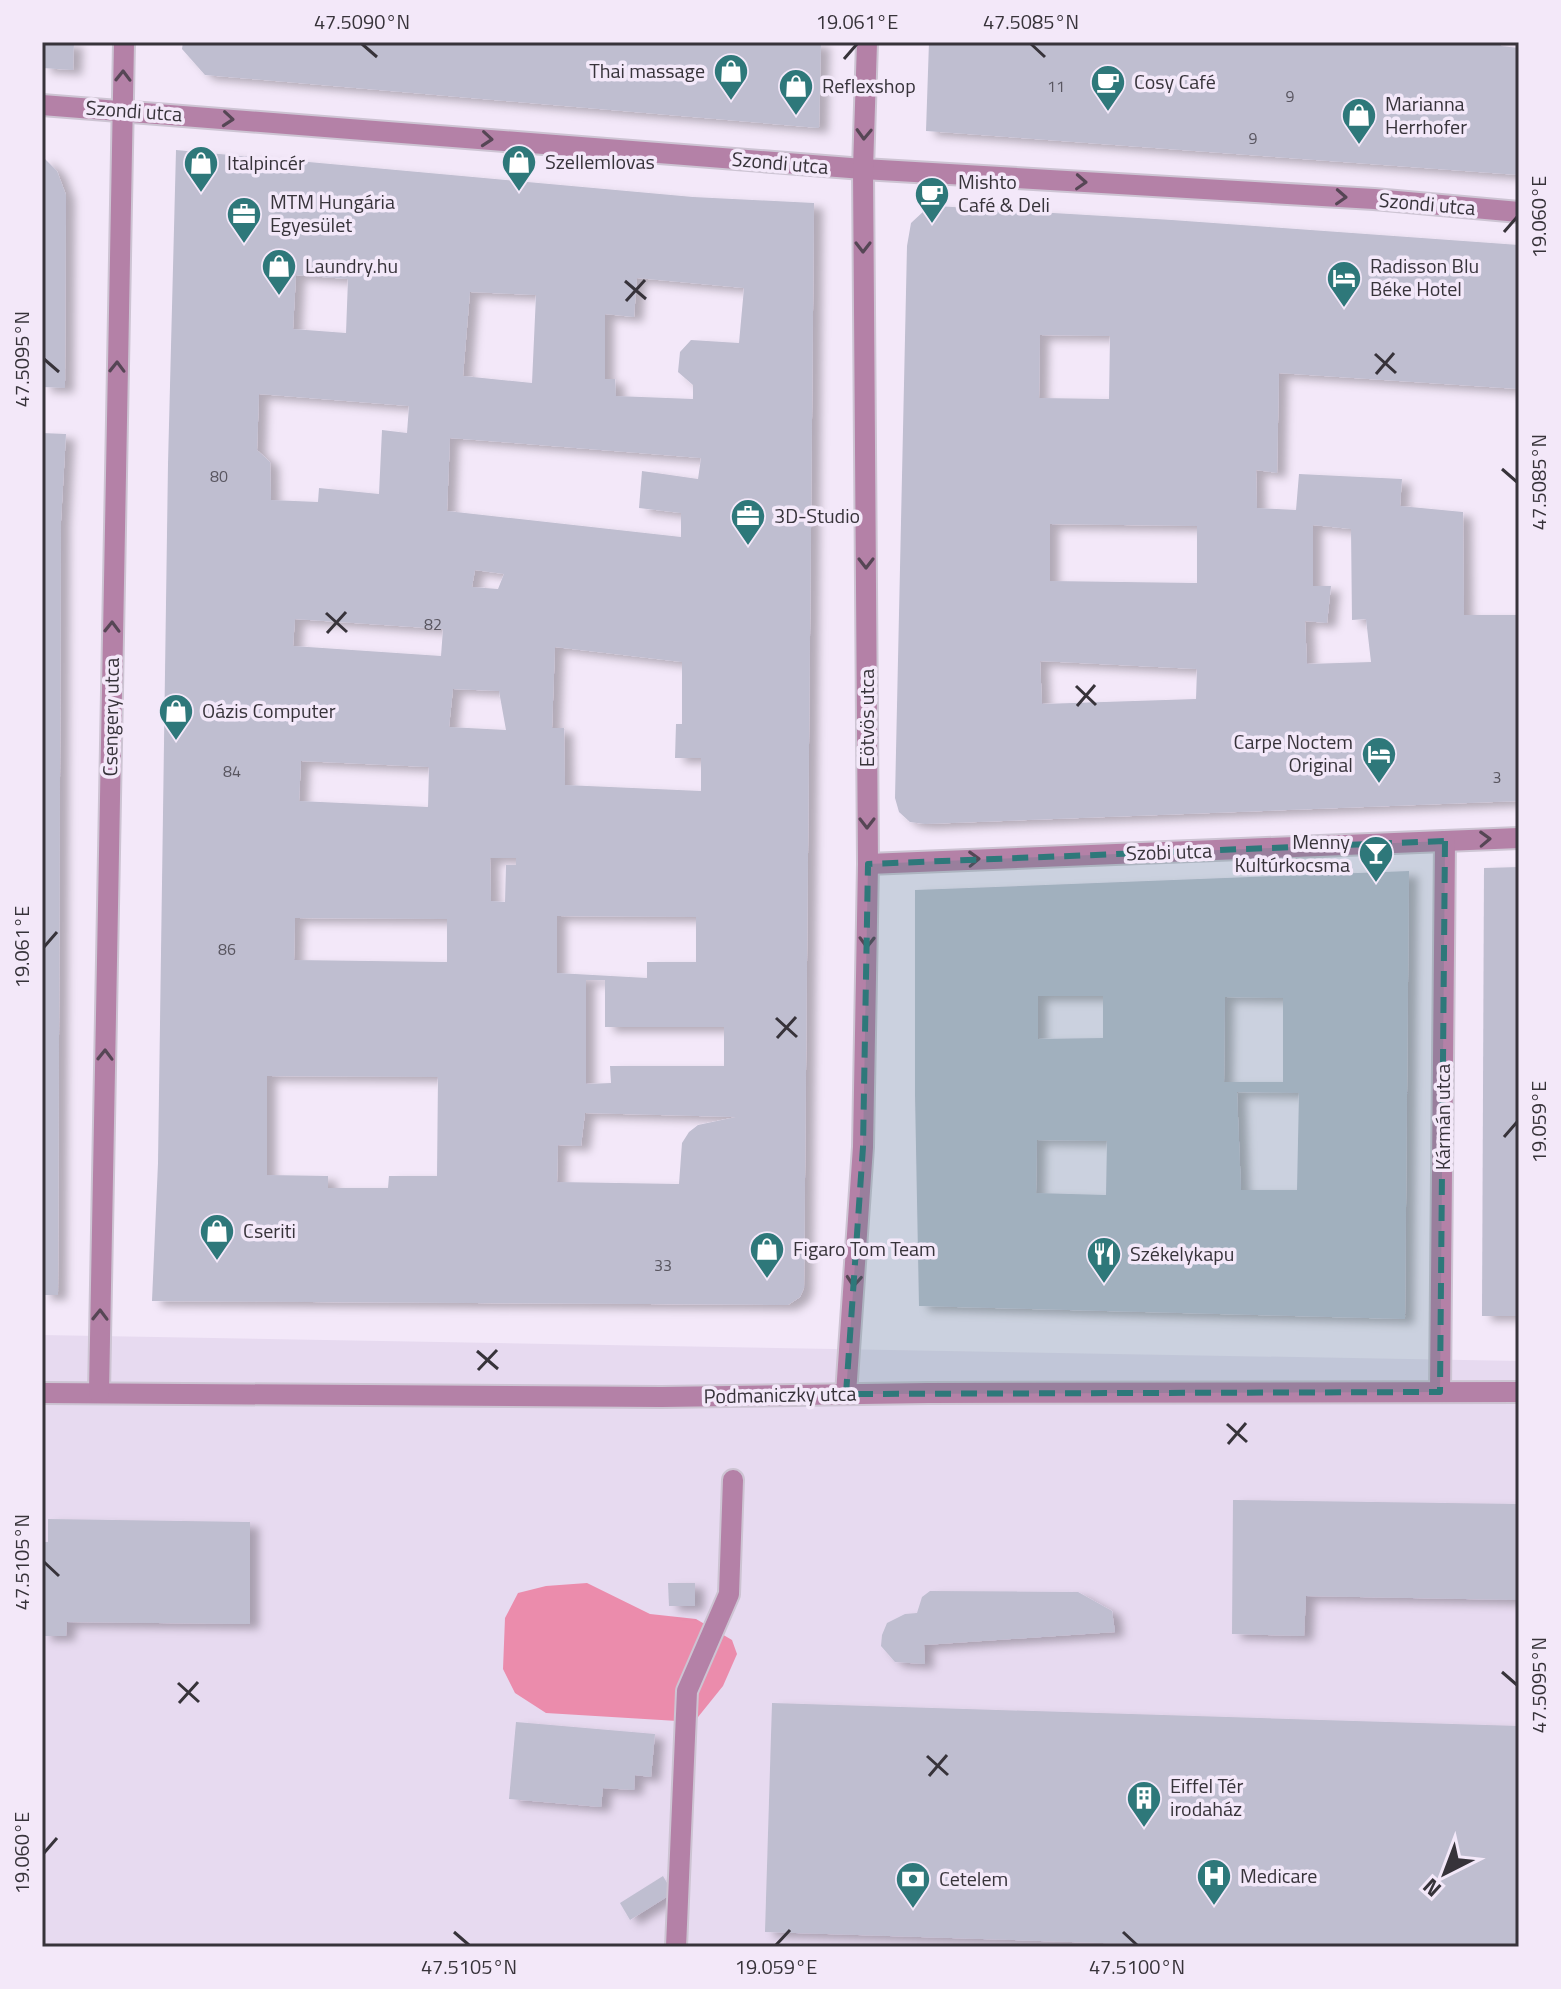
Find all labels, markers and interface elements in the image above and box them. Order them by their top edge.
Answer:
text: 47.5090°N [314,6,410,37]
text: 19.061°E [816,6,898,37]
text: 47.5085°N [983,6,1079,37]
shop icon: Thai massage [712,52,750,102]
place label: Thai massage [589,55,705,86]
cafe icon: Cosy Café [1089,63,1127,113]
place label: Cosy Café [1134,66,1216,97]
shop icon: Reflexshop [777,67,815,117]
one-way arrow [114,69,131,82]
place label: Reflexshop [822,70,916,101]
house number: 11 [1047,74,1065,98]
house number: 9 [1286,84,1295,108]
place label: Marianna Herrhofer [1385,88,1467,142]
street label: Szondi utca [85,92,183,129]
shop icon: Marianna Herrhofer [1340,96,1378,146]
one-way arrow [222,110,235,127]
house number: 9 [1249,126,1258,150]
one-way arrow [855,128,872,141]
one-way arrow [481,131,494,148]
shop icon: Szellemlovas [500,143,538,193]
street label: Szondi utca [730,143,830,182]
shop icon: Italpincér [182,144,220,194]
place label: Szellemlovas [545,146,655,177]
place label: Italpincér [227,147,305,178]
place label: Mishto Café & Deli [958,166,1050,220]
one-way arrow [1075,173,1088,190]
cafe icon: Mishto Café & Deli [913,175,951,225]
text: 19.060°E [1523,176,1554,258]
street label: Szondi utca [1377,184,1477,223]
place label: MTM Hungária Egyesület [270,186,395,240]
one-way arrow [1335,188,1348,205]
office icon: MTM Hungária Egyesület [225,195,263,245]
one-way arrow [854,241,872,254]
shop icon: Laundry.hu [260,247,298,297]
place label: Laundry.hu [305,250,398,281]
place label: Radisson Blu Béke Hotel [1370,250,1479,304]
hotel icon: Radisson Blu Béke Hotel [1325,259,1363,309]
text: 47.5095°N [6,311,37,407]
one-way arrow [108,360,126,373]
text: 47.5085°N [1523,434,1554,530]
house number: 80 [210,464,228,488]
office icon: 3D-Studio [729,497,767,547]
place label: 3D-Studio [774,500,860,531]
one-way arrow [857,557,874,570]
house number: 82 [424,612,442,636]
one-way arrow [104,620,121,633]
street label: Csengery utca [94,657,127,777]
street label: Eötvös utca [851,669,882,767]
shop icon: Oázis Computer [157,692,195,742]
place label: Oázis Computer [202,695,336,726]
place label: Carpe Noctem Original [1234,726,1353,780]
hotel icon: Carpe Noctem Original [1360,735,1398,785]
house number: 84 [223,759,241,783]
house number: 3 [1493,765,1501,789]
one-way arrow [859,817,876,830]
place label: Menny Kultúrkocsma [1234,826,1350,880]
one-way arrow [1479,831,1492,848]
bar icon: Menny Kultúrkocsma [1357,834,1395,884]
street label: Szobi utca [1125,835,1213,868]
one-way arrow [968,851,981,868]
text: 19.061°E [6,906,37,988]
one-way arrow [858,936,875,949]
house number: 86 [218,937,236,961]
one-way arrow [96,1048,113,1061]
street label: Kármán utca [1427,1064,1458,1170]
text: 19.059°E [1523,1081,1554,1163]
shop icon: Cseriti [198,1212,236,1262]
place label: Cseriti [243,1215,296,1246]
shop icon: Figaro Tom Team [748,1230,786,1280]
place label: Figaro Tom Team [793,1233,936,1264]
restaurant icon: Székelykapu [1085,1235,1123,1285]
place label: Székelykapu [1130,1238,1234,1269]
house number: 33 [654,1253,672,1277]
one-way arrow [846,1275,863,1288]
one-way arrow [91,1308,109,1321]
street label: Podmaniczky utca [703,1378,857,1411]
text: 47.5105°N [6,1514,37,1610]
text: 47.5095°N [1523,1637,1554,1733]
place label: Eiffel Tér irodaház [1170,1770,1243,1824]
building icon: Eiffel Tér irodaház [1125,1779,1163,1829]
text: 19.060°E [6,1812,37,1894]
north arrow [1405,1833,1485,1913]
hospital icon: Medicare [1195,1857,1233,1907]
bank icon: Cetelem [894,1860,932,1910]
place label: Medicare [1240,1860,1317,1891]
place label: Cetelem [939,1863,1008,1894]
text: N [1415,1870,1449,1906]
text: 47.5105°N [421,1951,517,1982]
text: 19.059°E [735,1951,817,1982]
text: 47.5100°N [1089,1951,1185,1982]

